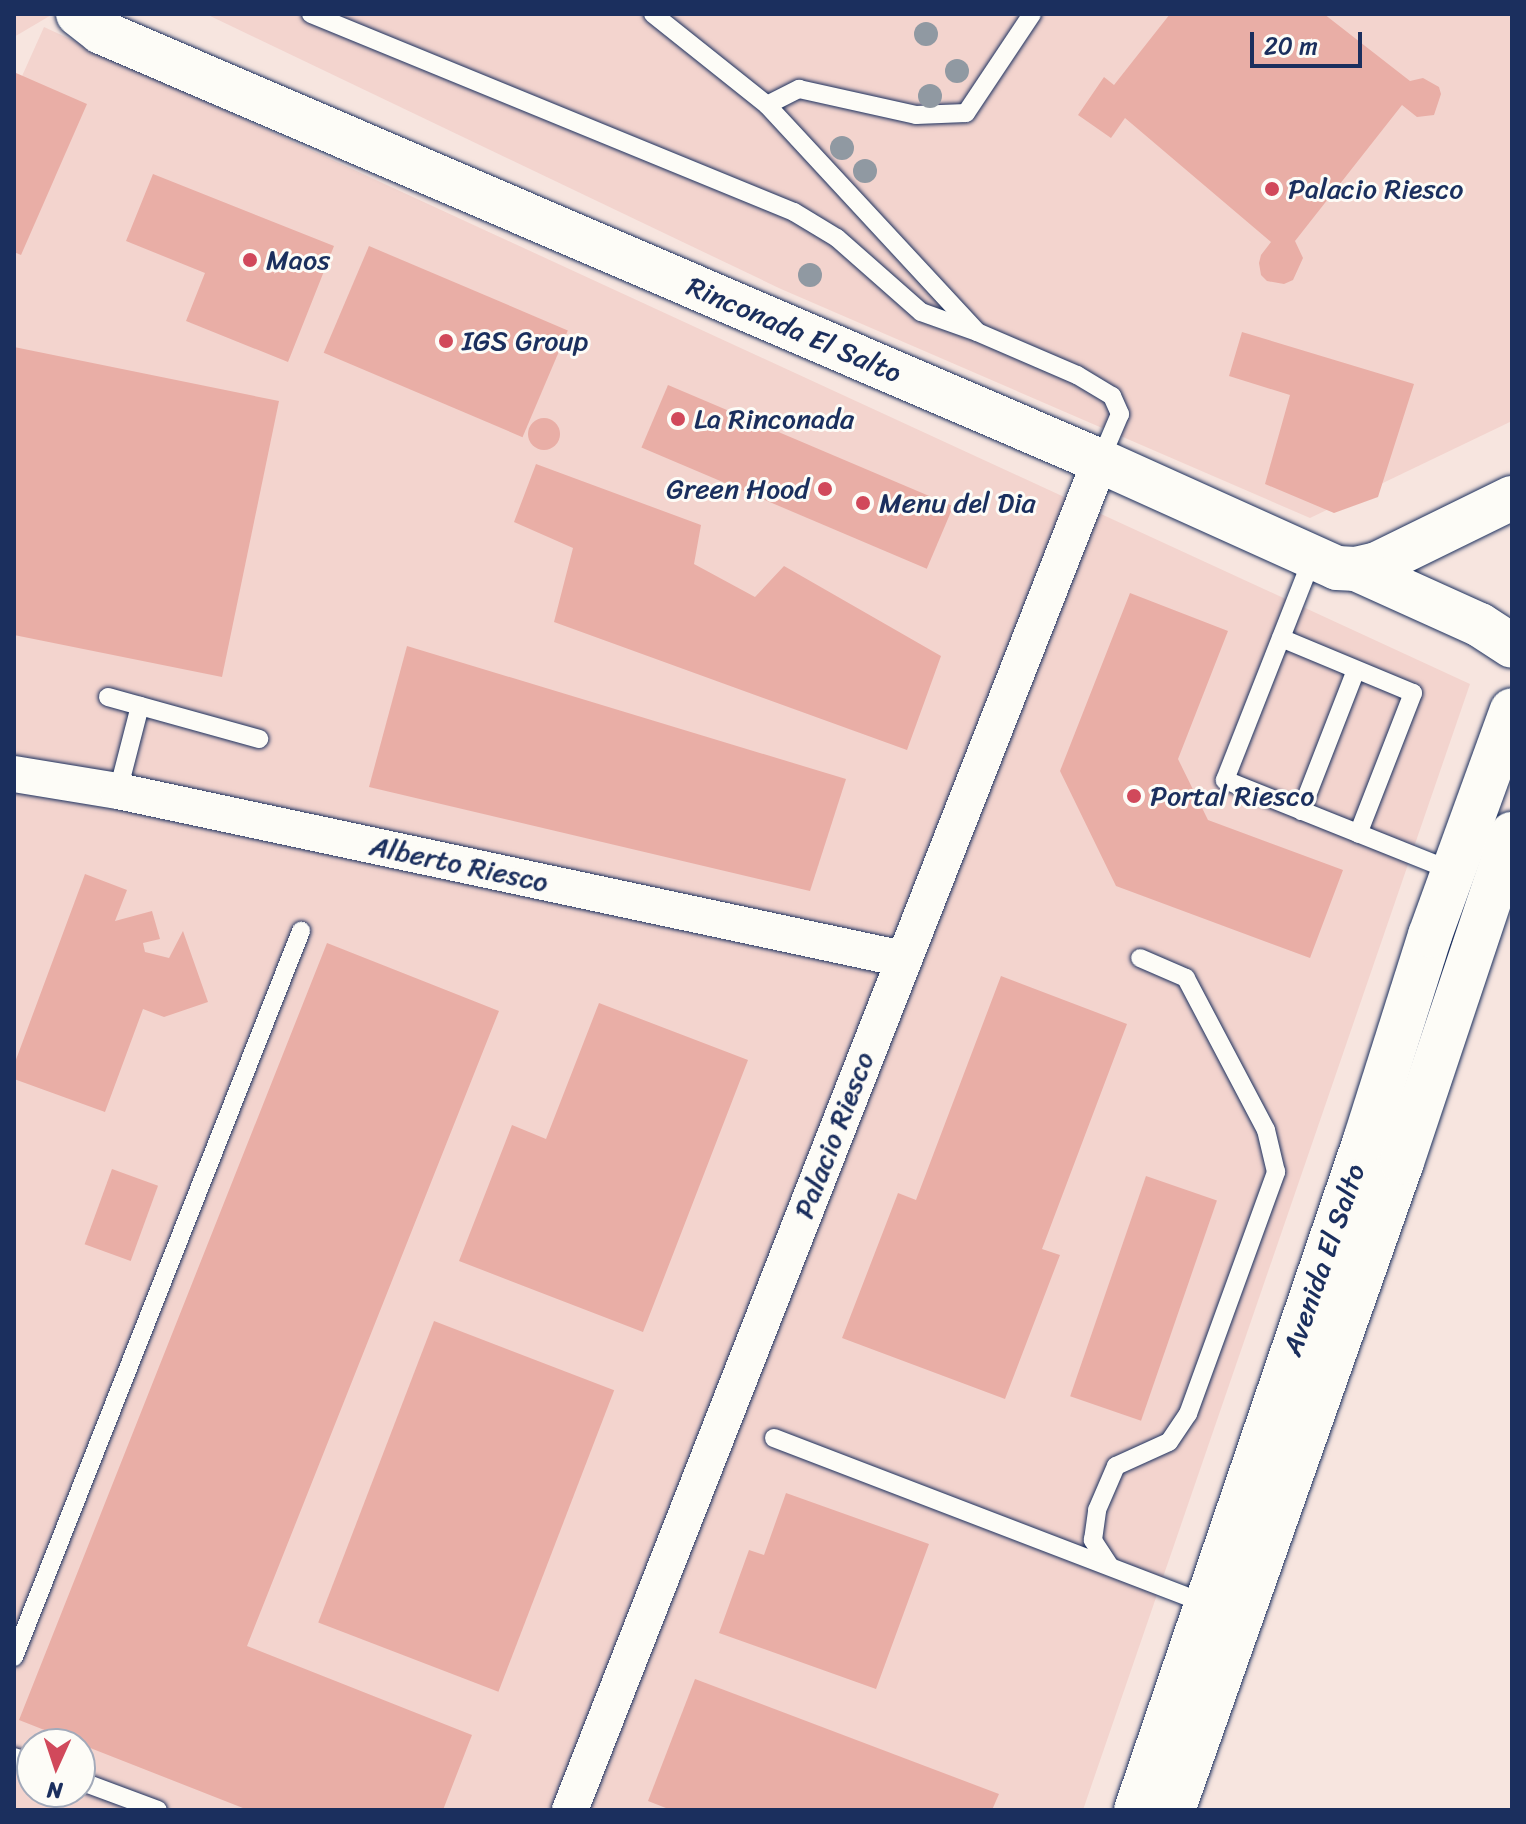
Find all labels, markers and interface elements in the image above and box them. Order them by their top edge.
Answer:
scale bar [1254,16,1366,66]
text: 20 m [1264,25,1318,67]
place label: Palacio Riesco [1288,172,1464,206]
marker: Palacio Riesco [1263,180,1281,198]
place label: Maos [266,243,330,277]
marker: Maos [241,251,259,269]
street label: Rinconada El Salto [681,270,907,390]
place label: IGS Group [462,324,588,358]
marker: IGS Group [437,332,455,350]
place label: La Rinconada [694,402,854,436]
marker: La Rinconada [669,410,687,428]
place label: Green Hood [666,472,809,506]
marker: Green Hood [816,480,834,498]
place label: Menu del Dia [879,486,1037,520]
marker: Menu del Dia [854,494,872,512]
place label: Portal Riesco [1150,779,1314,813]
marker: Portal Riesco [1125,787,1143,805]
street label: Alberto Riesco [367,829,551,899]
street label: Palacio Riesco [787,1047,881,1223]
street label: Avenida El Salto [1275,1159,1373,1361]
north arrow [16,1728,96,1808]
text: N [46,1771,63,1810]

